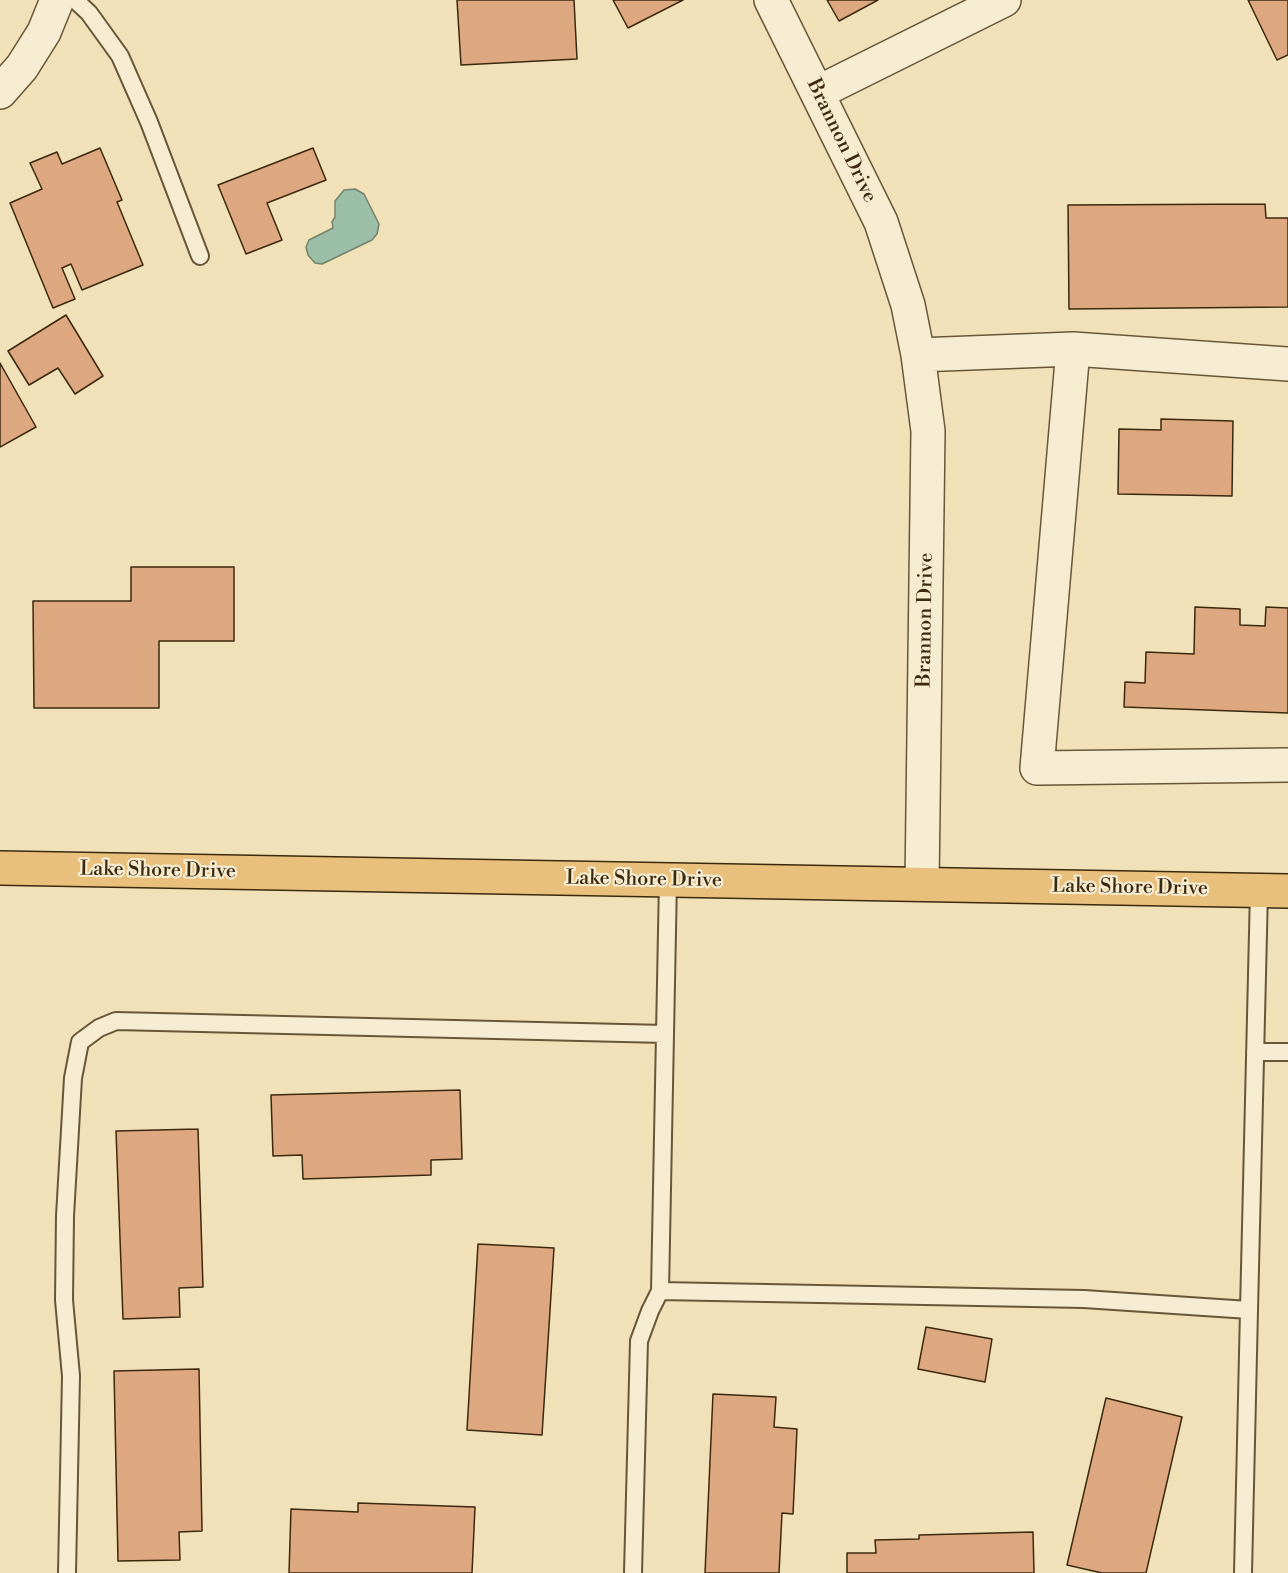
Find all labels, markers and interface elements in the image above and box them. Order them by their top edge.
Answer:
street label: Brannon Drive [801,75,881,207]
street label: Brannon Drive [913,552,939,688]
street label: Lake Shore Drive [80,858,236,884]
street label: Lake Shore Drive [566,867,722,893]
street label: Lake Shore Drive [1052,875,1208,901]

